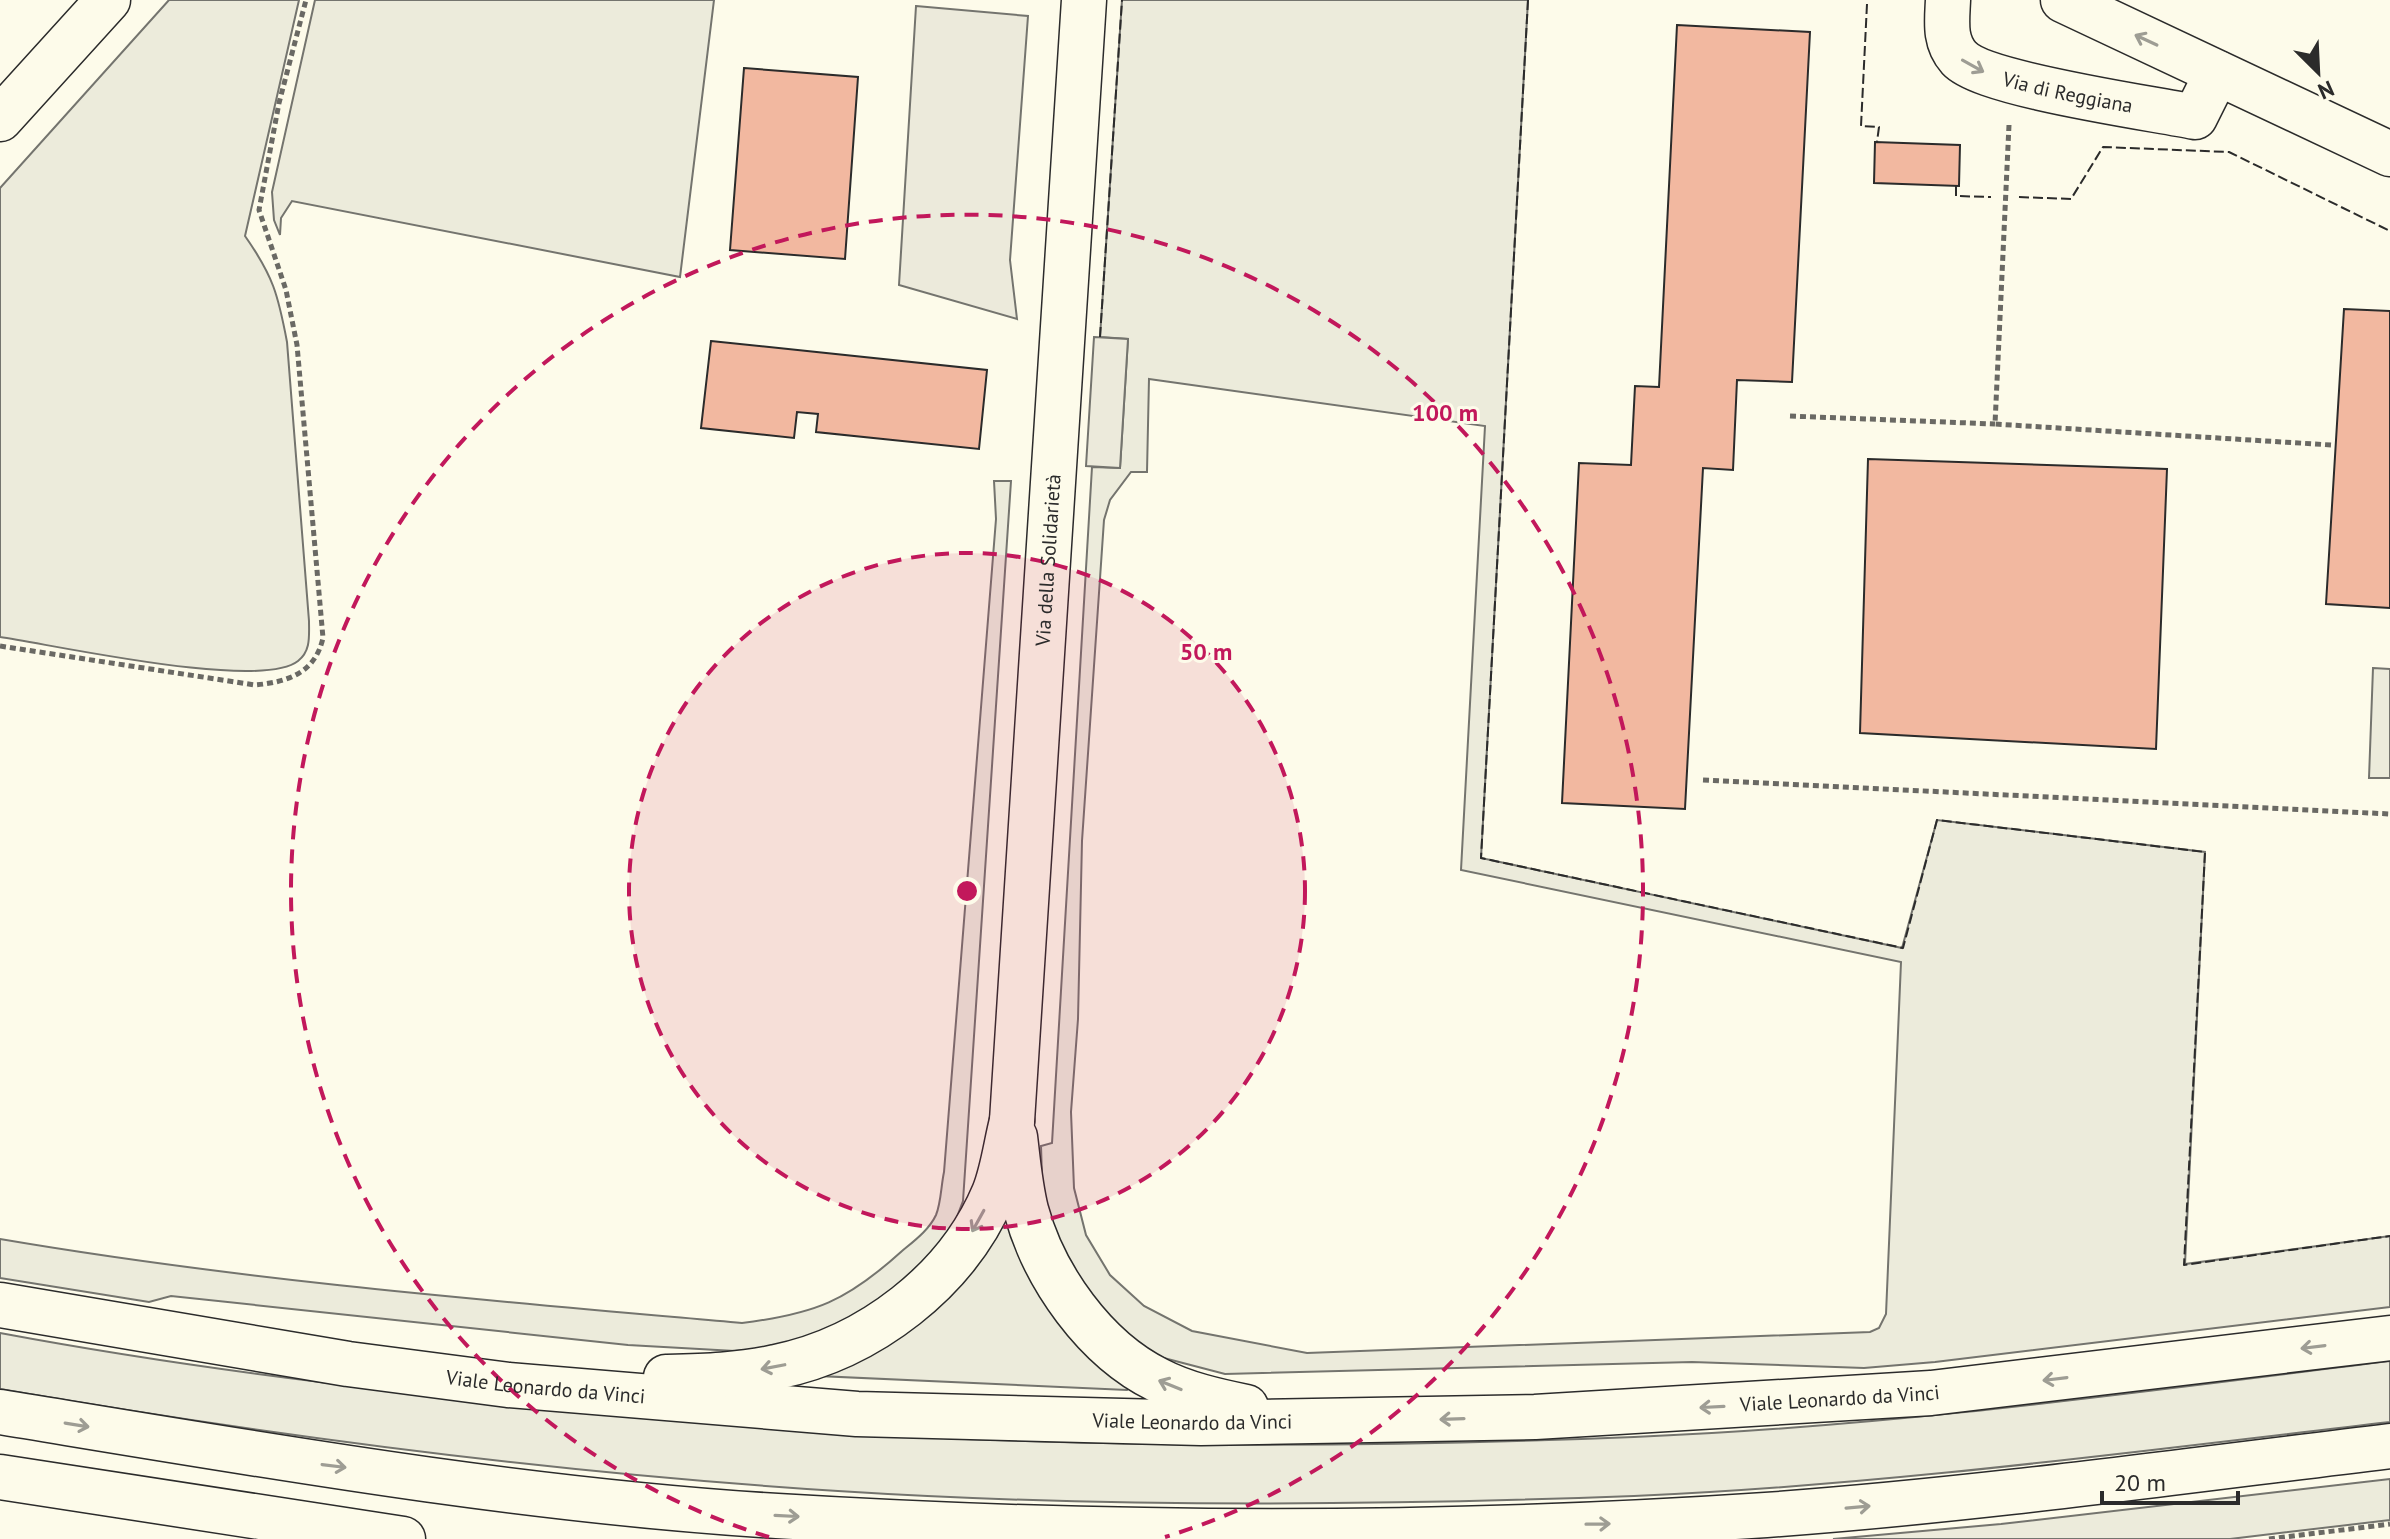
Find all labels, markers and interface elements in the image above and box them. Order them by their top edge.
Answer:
one-way arrow [2135,32,2159,47]
north arrow [2278,32,2358,112]
one-way arrow [1961,58,1984,74]
street label: Via di Reggiana [1999,65,2135,119]
text: N [2314,75,2338,106]
text: 100 m [1412,397,1478,428]
street label: Via della Solidarietà [1029,473,1067,648]
text: 50 m [1180,636,1232,667]
centre of rings [953,877,981,905]
one-way arrow [970,1209,986,1232]
one-way arrow [2300,1340,2327,1355]
one-way arrow [761,1360,786,1375]
street label: Viale Leonardo da Vinci [444,1364,646,1409]
one-way arrow [2042,1371,2068,1386]
one-way arrow [1158,1377,1183,1391]
street label: Viale Leonardo da Vinci [1738,1379,1941,1418]
one-way arrow [1699,1400,1726,1415]
street label: Viale Leonardo da Vinci [1091,1407,1293,1436]
one-way arrow [1439,1412,1466,1427]
one-way arrow [64,1418,89,1433]
scale bar [2102,1455,2238,1505]
one-way arrow [320,1458,347,1473]
text: 20 m [2114,1467,2166,1498]
one-way arrow [1844,1499,1871,1514]
one-way arrow [773,1509,800,1524]
one-way arrow [1585,1517,1611,1532]

